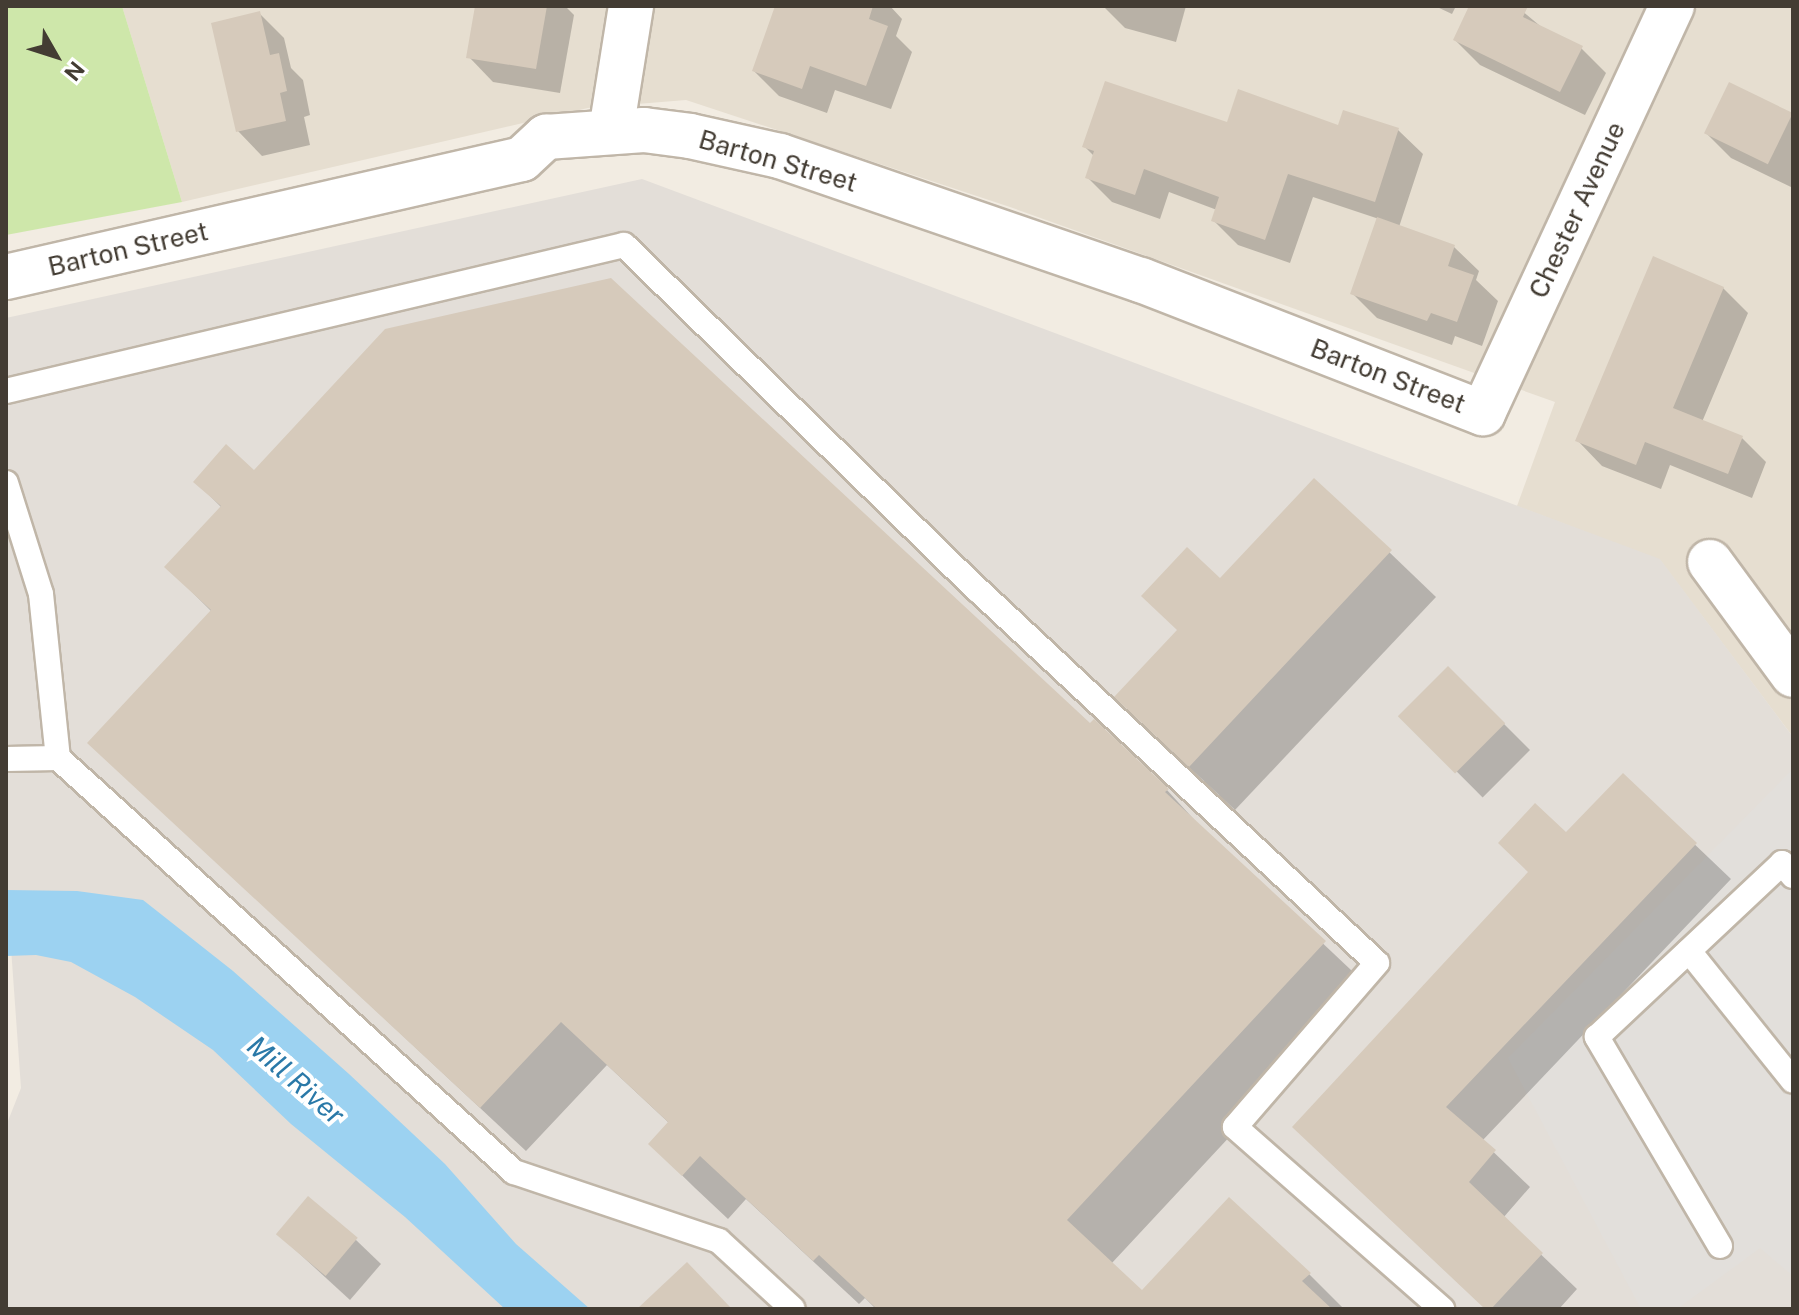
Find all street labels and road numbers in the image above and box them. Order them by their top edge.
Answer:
street label: Chester Avenue [1523,117,1631,303]
street label: Barton Street [695,123,861,199]
street label: Barton Street [45,215,211,283]
street label: Barton Street [1306,332,1470,420]

